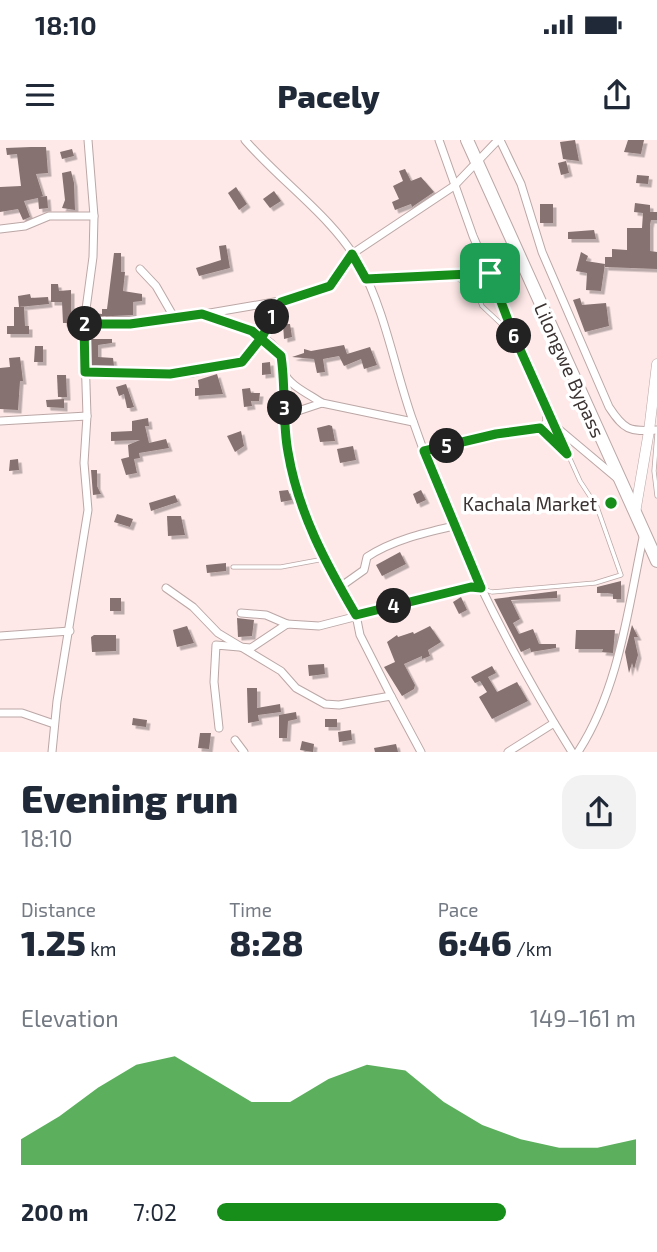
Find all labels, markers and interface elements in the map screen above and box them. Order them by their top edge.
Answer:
text: 18:10 [35,9,97,40]
icon: menu [21,76,59,114]
text: Pacely [277,76,380,114]
icon: share [598,76,636,114]
pin [460,243,520,303]
icon: arrive [471,254,509,292]
street label: Lilongwe Bypass [530,299,610,441]
pin: 1 [254,300,290,334]
text: 1 [267,305,276,328]
pin: 2 [68,306,102,342]
text: 2 [79,312,90,335]
pin: 6 [496,318,532,354]
text: 6 [508,324,519,347]
pin: 3 [268,390,302,426]
text: 3 [279,396,290,419]
pin: 5 [430,428,464,464]
text: 5 [441,434,452,457]
place label: Kachala Market [463,492,597,515]
marker: Kachala Market [603,495,619,511]
pin: 4 [376,588,412,624]
text: 4 [387,594,400,617]
text: Evening run [21,775,238,821]
button: share [562,775,636,849]
text: 18:10 [21,824,73,852]
text: Distance [21,898,96,921]
text: Time [229,898,272,921]
text: Pace [438,898,479,921]
text: 1.25 [21,921,86,963]
text: 8:28 [229,921,304,963]
text: 6:46 [438,921,512,963]
text: km [86,937,117,960]
text: /km [512,937,552,960]
text: Elevation [21,1004,119,1032]
text: 149–161 m [530,1004,636,1032]
text: 200 m [21,1198,89,1226]
text: 7:02 [133,1198,177,1226]

